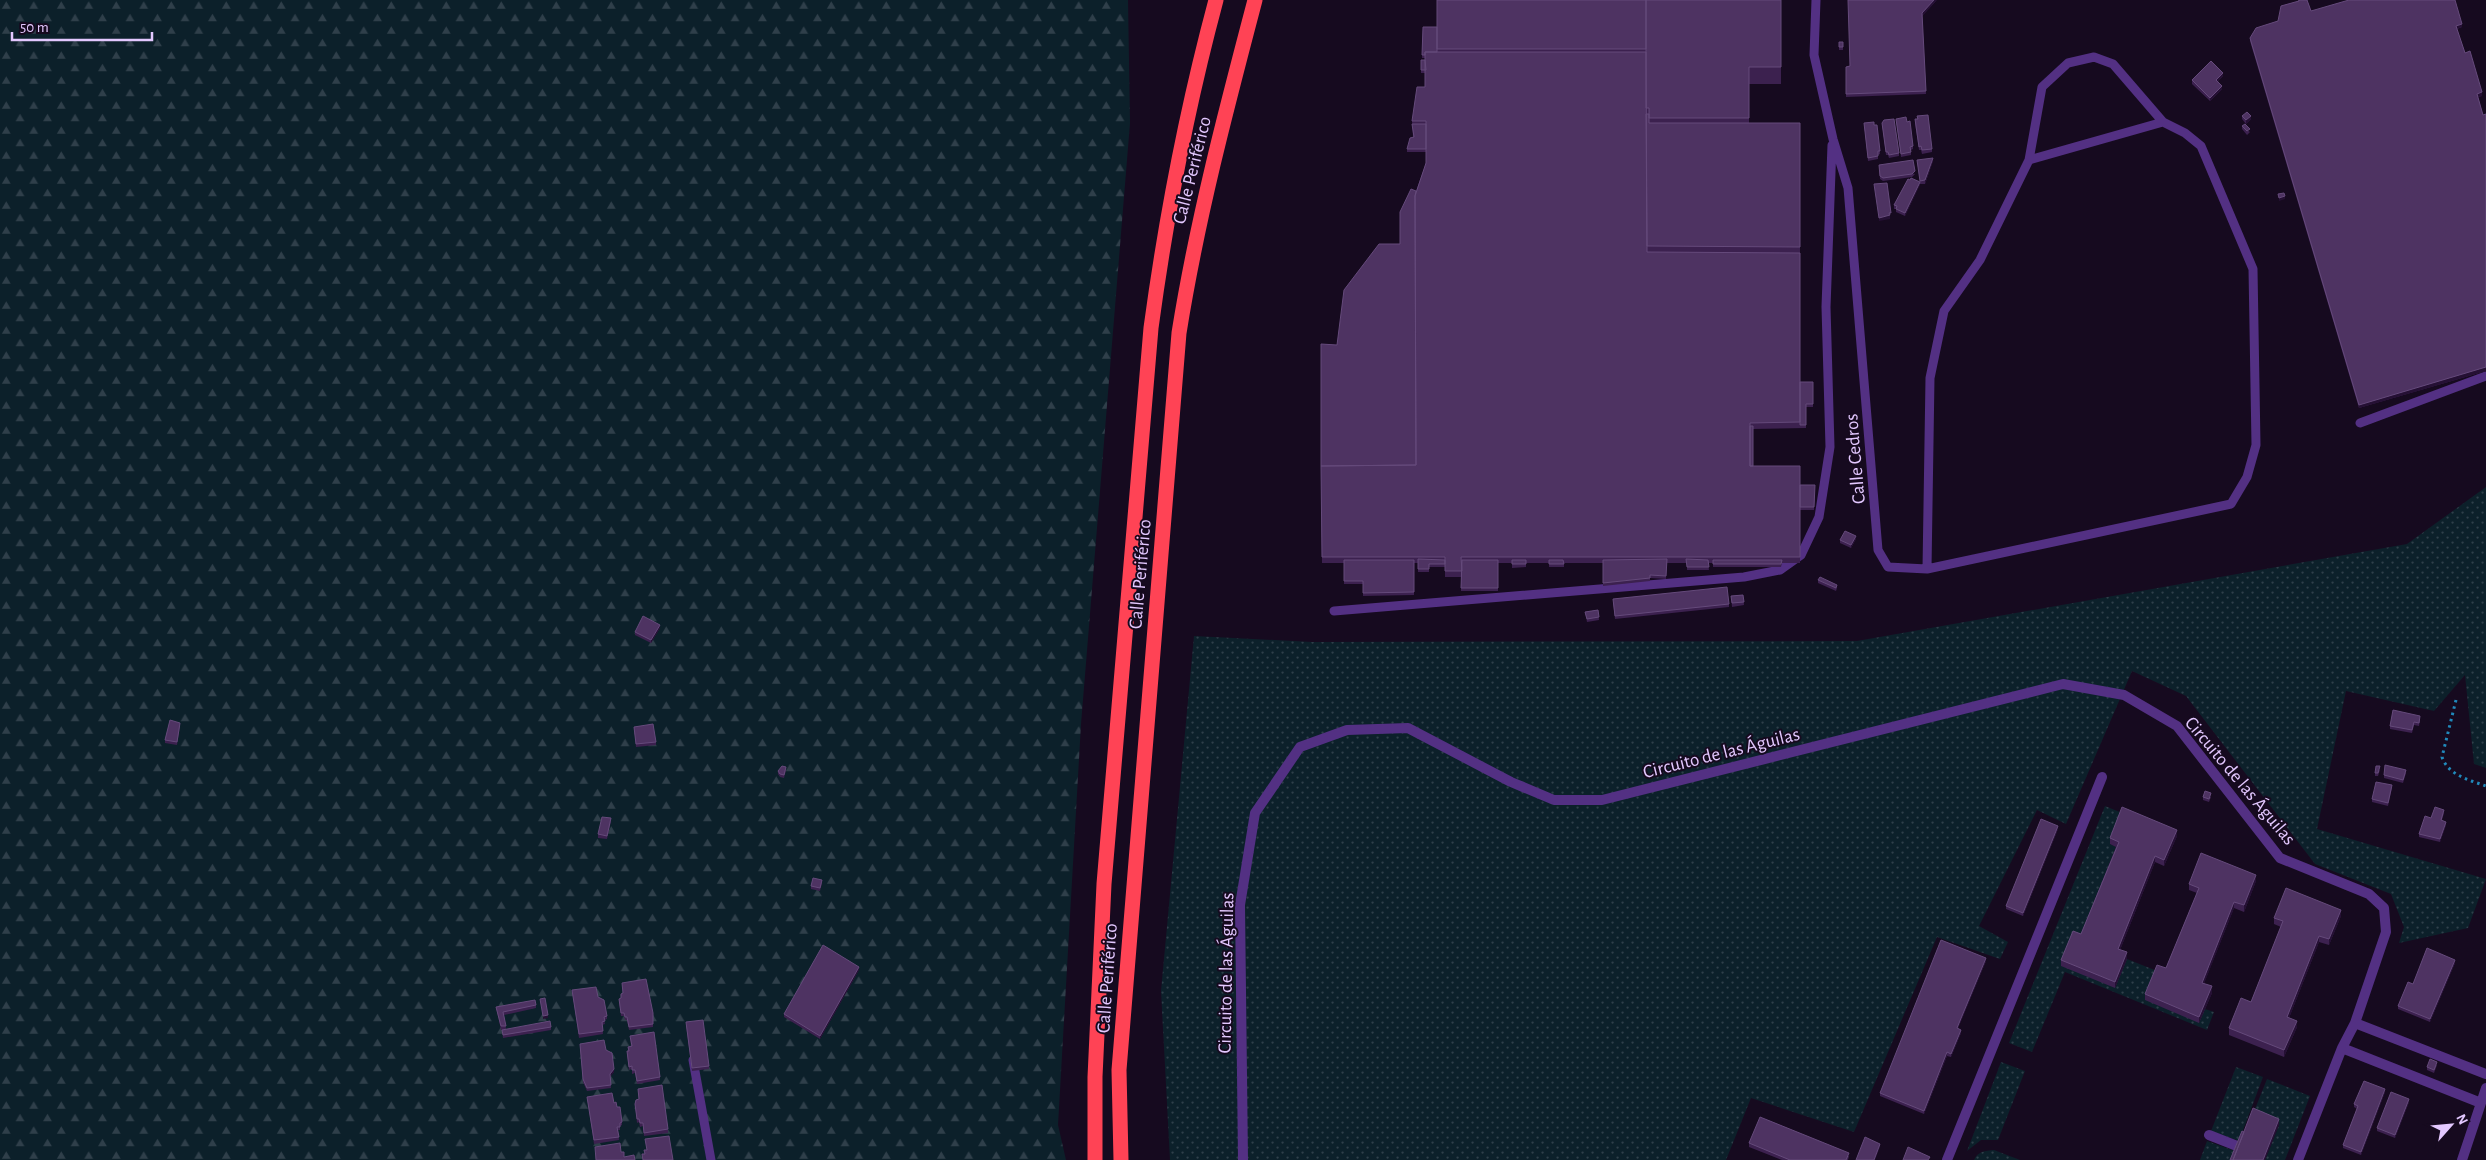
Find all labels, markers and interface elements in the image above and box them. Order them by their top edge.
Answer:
scale bar [12,10,152,42]
text: 50 m [20,20,49,35]
street label: Calle Periférico [1170,115,1215,226]
street label: Calle Cedros [1842,413,1869,505]
street label: Calle Periférico [1126,518,1155,630]
street label: Circuito de las Águilas [2181,712,2300,849]
street label: Circuito de las Águilas [1641,723,1802,782]
street label: Circuito de las Águilas [1214,892,1237,1054]
street label: Calle Periférico [1094,923,1121,1034]
north arrow [2426,1100,2476,1150]
text: N [2453,1112,2470,1127]

